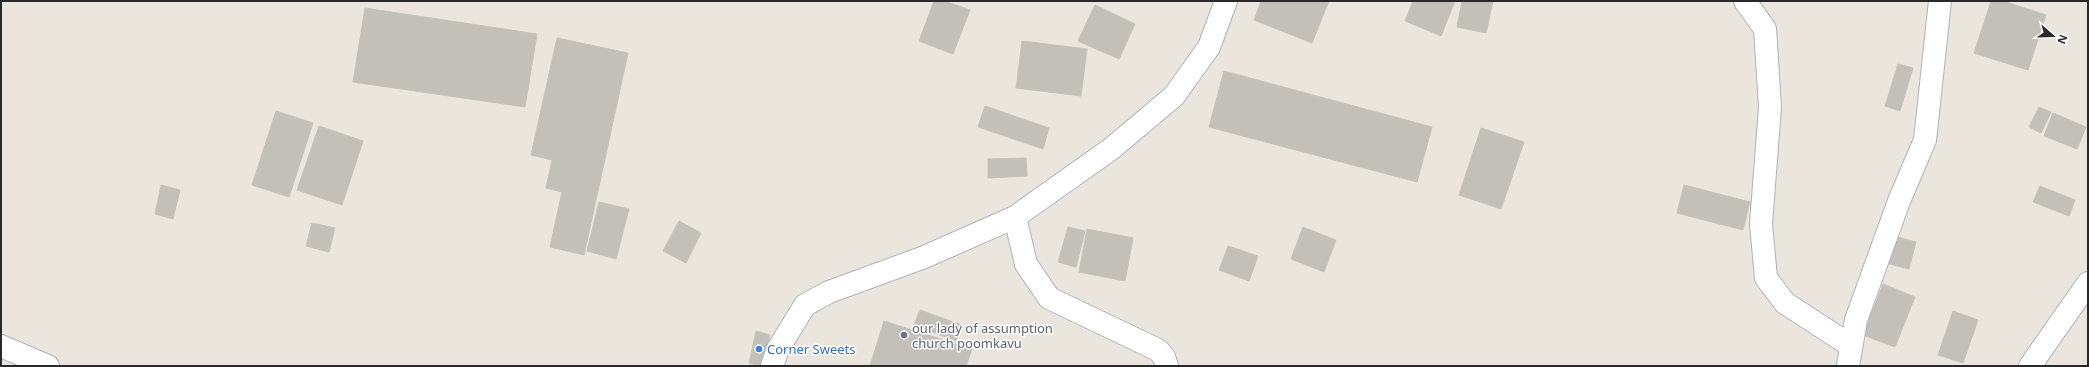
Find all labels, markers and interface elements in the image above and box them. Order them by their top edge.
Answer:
north arrow [2033,16,2073,56]
text: N [2054,33,2071,46]
place label: our lady of assumption church poomkavu [912,319,1053,352]
marker: our lady of assumption church poomkavu [899,330,909,340]
place label: Corner Sweets [767,340,856,358]
marker: Corner Sweets [754,344,764,354]

